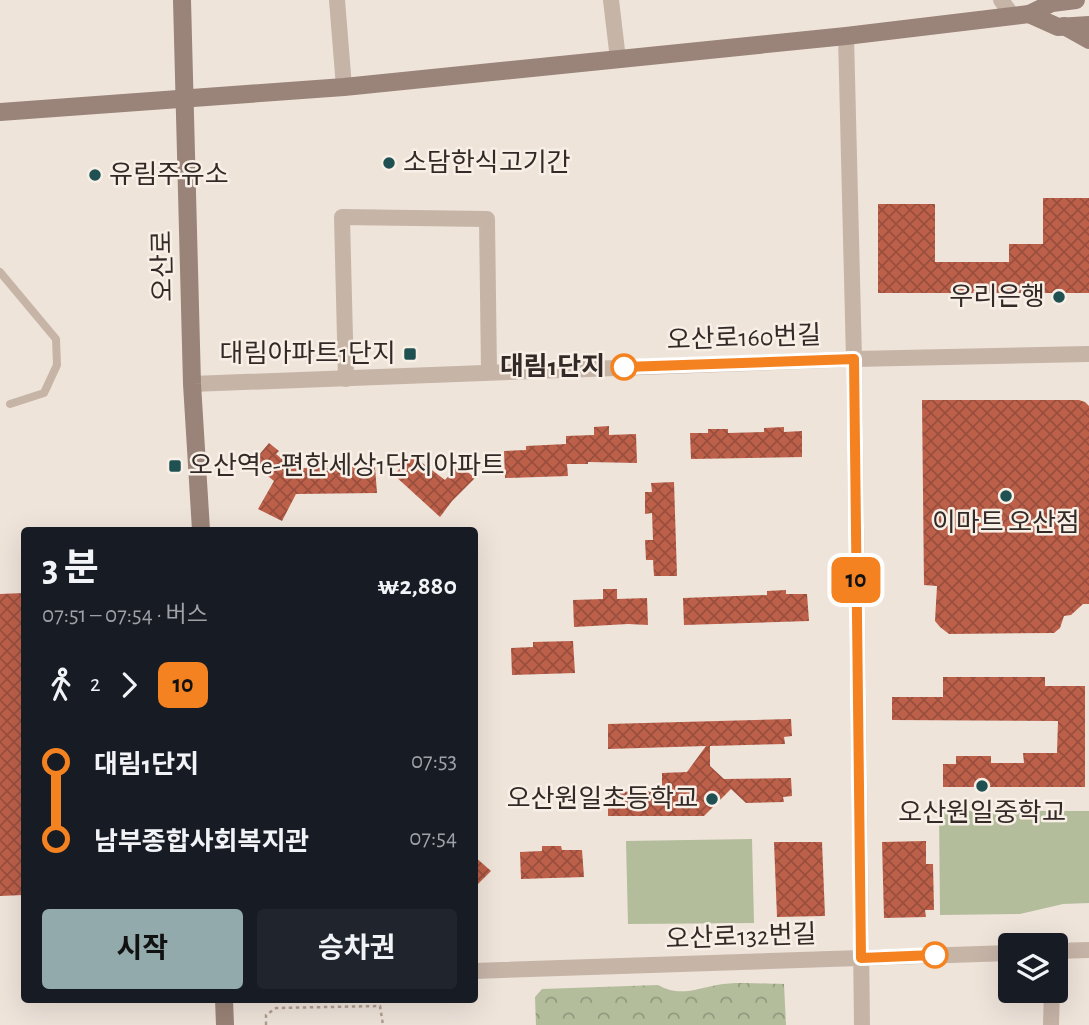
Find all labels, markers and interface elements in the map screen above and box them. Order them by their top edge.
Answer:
place label: 소담한식고기간 [403,149,571,176]
marker: 소담한식고기간 [381,155,397,171]
place label: 유림주유소 [109,161,229,188]
marker: 유림주유소 [87,167,103,183]
street label: 오산로 [148,230,177,302]
place label: 우리은행 [949,283,1045,310]
marker: 우리은행 [1051,289,1067,305]
street label: 오산로160번길 [666,321,822,354]
place label: 대림아파트1단지 [220,340,396,367]
marker: 대림아파트1단지 [402,346,418,362]
place label: 대림1단지 [500,352,605,380]
marker: 대림1단지 [611,354,637,380]
place label: 오산역e-편한세상1단지아파트 [189,452,505,479]
marker: 오산역e-편한세상1단지아파트 [167,458,183,474]
marker: 이마트 오산점 [998,488,1014,504]
place label: 이마트 오산점 [932,509,1080,536]
text: 3 분 [42,550,99,588]
line badge: 10 [824,557,888,603]
text: 10 [845,568,867,592]
text: ₩2,880 [377,573,457,599]
text: 07:51 – 07:54 · 버스 [42,604,208,627]
icon: walk [42,666,80,704]
icon: forward [110,666,148,704]
text: 2 [90,673,100,696]
text: 10 [172,673,194,697]
text: 07:53 [411,750,457,773]
text: 대림1단지 [94,752,199,778]
marker: 오산원일중학교 [974,778,990,794]
place label: 오산원일초등학교 [507,785,698,812]
marker: 오산원일초등학교 [704,791,720,807]
place label: 오산원일중학교 [898,799,1066,826]
text: 07:54 [409,827,457,850]
text: 남부종합사회복지관 [94,829,309,855]
button: 시작 [42,909,243,989]
button: 승차권 [257,909,457,989]
street label: 오산로132번길 [665,920,817,953]
map controls [998,933,1068,1003]
button: layers [998,933,1068,1003]
unlabelled marker [922,942,948,968]

